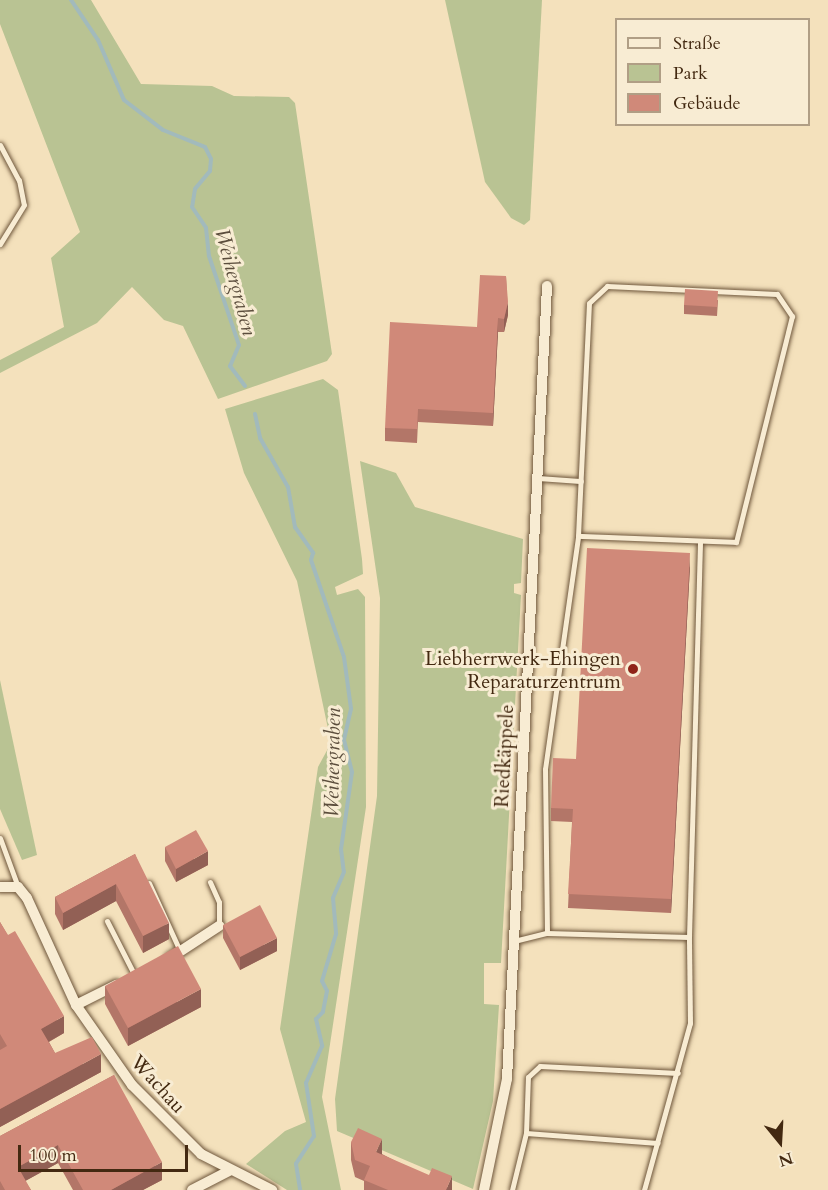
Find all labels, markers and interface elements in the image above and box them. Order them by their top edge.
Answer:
legend [615,18,810,126]
text: Straße [673,31,721,56]
text: Park [673,61,708,86]
text: Gebäude [673,91,741,116]
water label: Weihergraben [209,226,261,338]
place label: Liebherrwerk-Ehingen Reparaturzentrum [425,646,621,693]
marker: Liebherrwerk-Ehingen Reparaturzentrum [626,662,640,676]
street label: Riedkäppele [489,704,519,808]
water label: Weihergraben [319,708,347,818]
street label: Wachau [126,1050,190,1118]
north arrow [750,1112,810,1172]
scale bar [21,1133,190,1171]
text: 100 m [29,1143,77,1168]
text: N [776,1147,796,1172]

